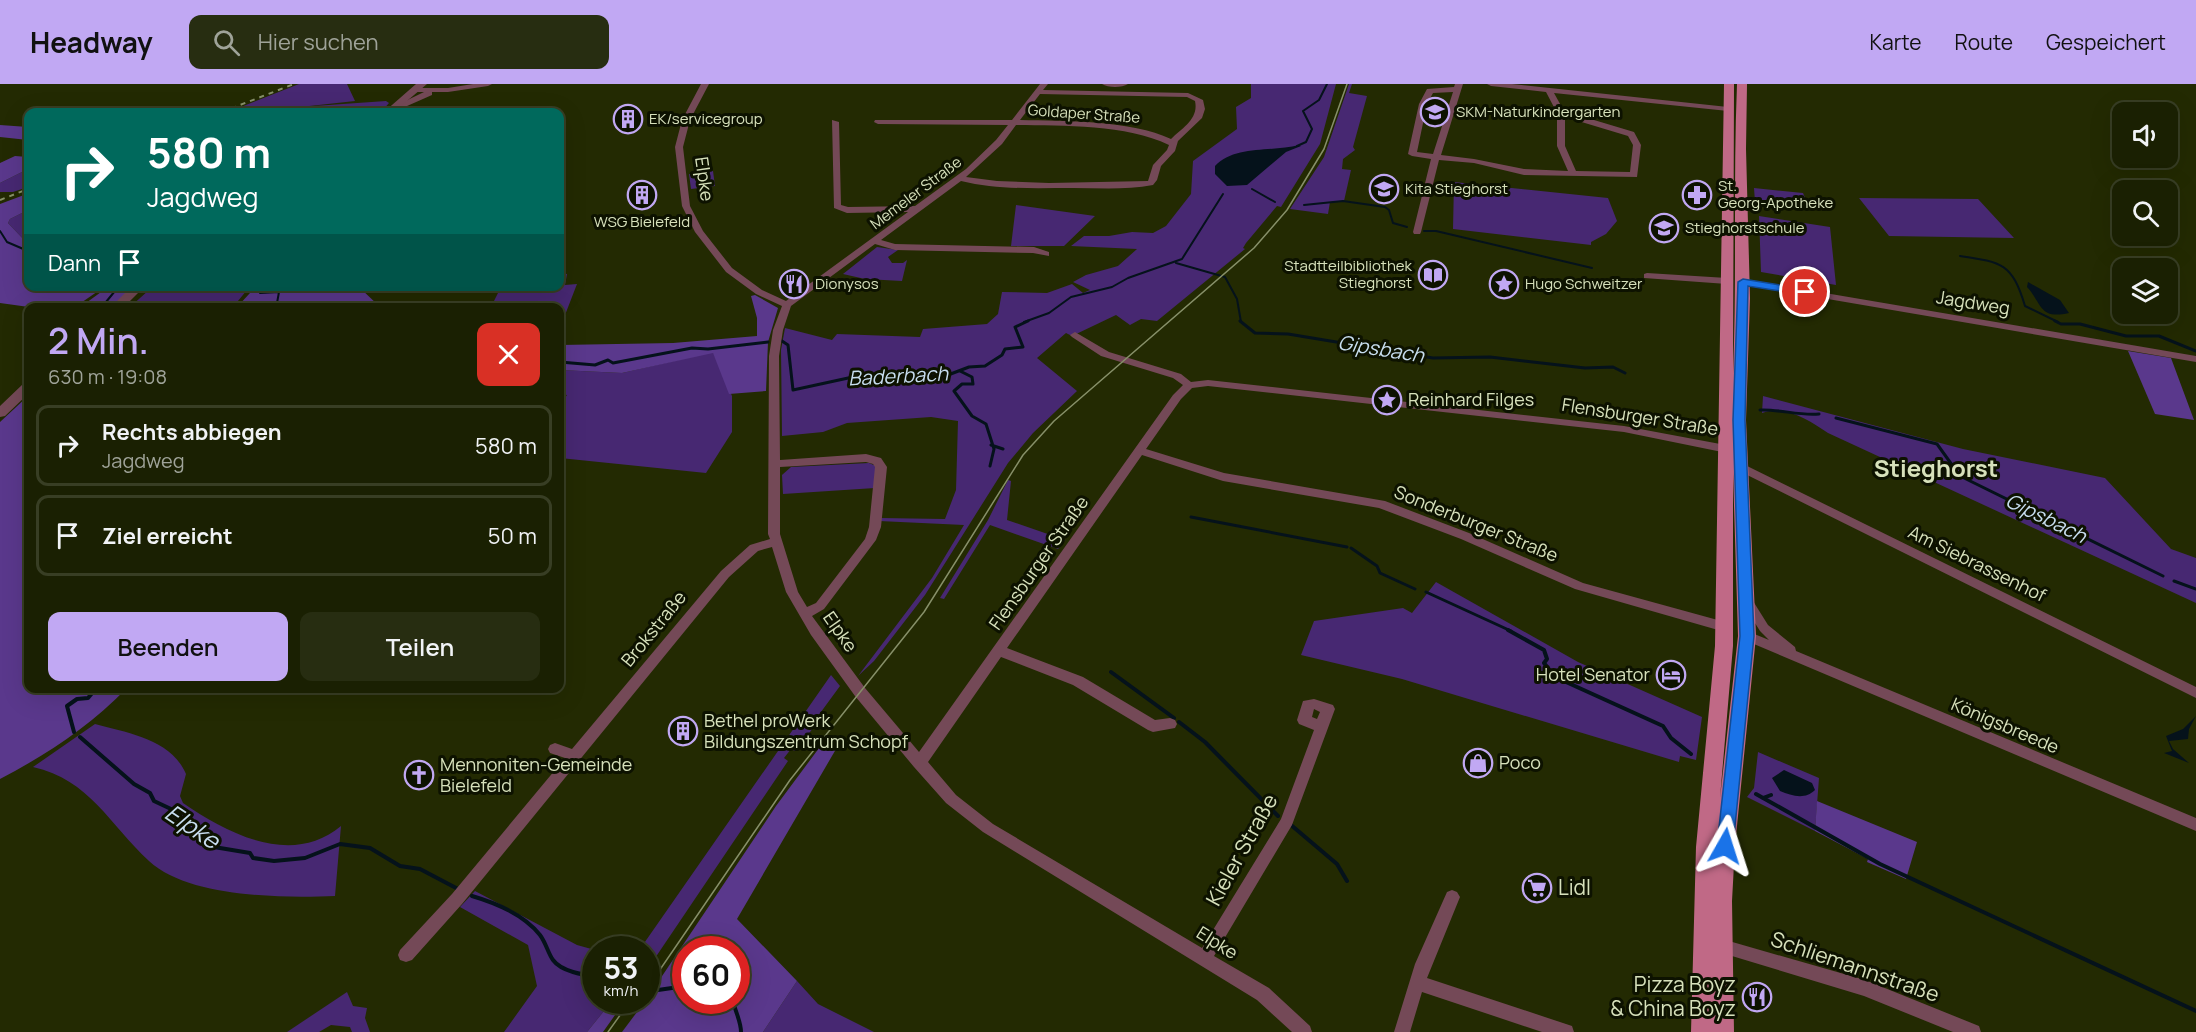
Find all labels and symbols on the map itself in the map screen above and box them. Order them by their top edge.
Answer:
school or university icon: SKM-Naturkindergarten [1419,96,1451,128]
street label: Goldaper Straße [1027,99,1141,128]
place label: SKM-Naturkindergarten [1456,101,1620,122]
building icon: EK/servicegroup [612,103,644,135]
place label: EK/servicegroup [649,108,763,129]
street label: Memeler Straße [866,151,966,234]
street label: Elpke [690,155,720,203]
school or university icon: Kita Stieghorst [1368,173,1400,205]
place label: St. Georg-Apotheke [1718,175,1833,213]
place label: Kita Stieghorst [1405,178,1508,199]
building icon: WSG Bielefeld [626,179,658,211]
pharmacy icon: St. Georg-Apotheke [1681,179,1713,211]
place label: WSG Bielefeld [594,211,690,232]
school or university icon: Stieghorstschule [1648,212,1680,244]
place label: Stieghorstschule [1685,217,1805,238]
place label: Stadtteilbibliothek Stieghorst [1284,255,1413,293]
library icon: Stadtteilbibliothek Stieghorst [1417,259,1449,291]
pin [1779,266,1830,317]
restaurant icon: Dionysos [778,268,810,300]
place icon: Hugo Schweitzer [1488,268,1520,300]
place label: Dionysos [815,273,879,294]
place label: Hugo Schweitzer [1525,273,1643,294]
street label: Jagdweg [1935,284,2012,320]
water label: Gipsbach [1336,328,1427,369]
water label: Baderbach [847,359,950,392]
place icon: Reinhard Filges [1371,384,1403,416]
place label: Reinhard Filges [1408,387,1534,411]
street label: Flensburger Straße [1560,392,1720,440]
district label: Stieghorst [1874,451,1998,484]
street label: Sonderburger Straße [1391,479,1562,567]
water label: Gipsbach [2001,486,2092,549]
street label: Flensburger Straße [983,491,1093,634]
street label: Am Siebrassenhof [1905,519,2051,607]
street label: Brokstraße [615,586,691,671]
street label: Elpke [818,606,863,656]
hotel icon: Hotel Senator [1655,659,1687,691]
place label: Hotel Senator [1536,662,1651,686]
street label: Königsbreede [1948,692,2063,759]
place label: Bethel proWerk Bildungszentrum Schopf [704,708,909,753]
building icon: Bethel proWerk Bildungszentrum Schopf [667,715,699,747]
shop icon: Poco [1462,747,1494,779]
place label: Poco [1499,750,1541,774]
place label: Mennoniten-Gemeinde Bielefeld [440,752,632,797]
church icon: Mennoniten-Gemeinde Bielefeld [403,759,435,791]
street label: Kieler Straße [1199,789,1283,910]
water label: Elpke [159,796,228,857]
position arrow [1693,814,1757,878]
supermarket icon: Lidl [1521,872,1553,904]
place label: Lidl [1558,873,1591,901]
street label: Elpke [1192,920,1243,964]
street label: Schliemannstraße [1767,924,1943,1008]
speed limit sign: 60 [672,936,750,1014]
place label: Pizza Boyz & China Boyz [1610,970,1736,1022]
restaurant icon: Pizza Boyz & China Boyz [1741,981,1773,1013]

